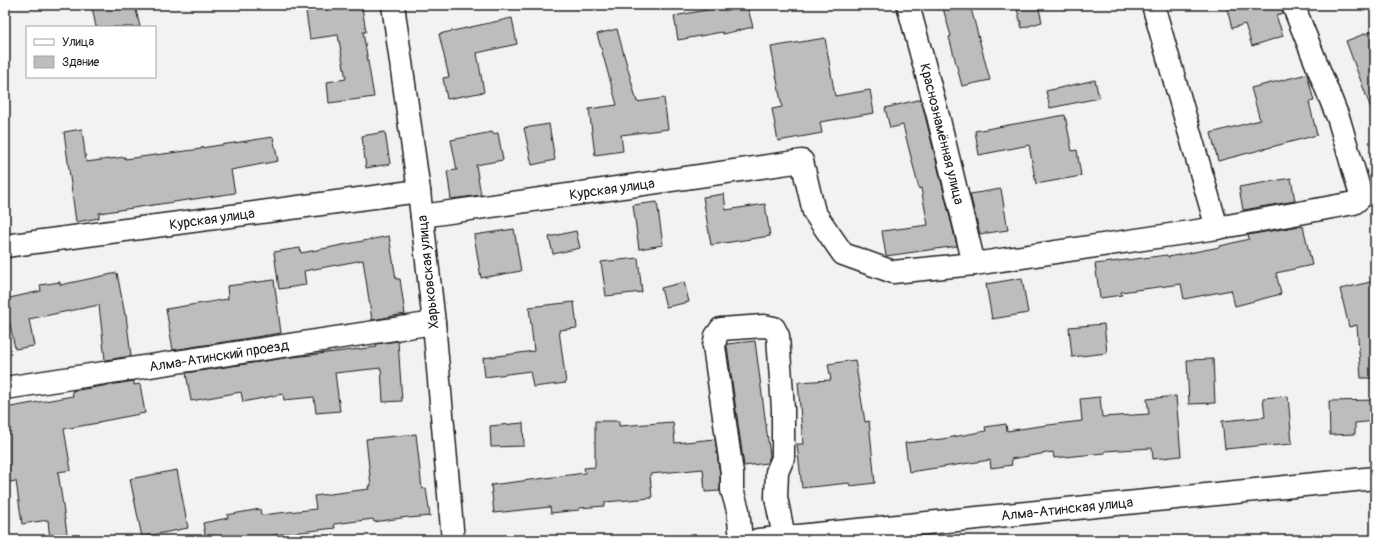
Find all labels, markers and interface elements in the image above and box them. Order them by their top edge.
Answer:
legend [26,26,156,78]
text: Улица [62,35,94,50]
text: Здание [62,55,99,70]
street label: Краснознамённая улица [916,62,968,206]
street label: Курская улица [568,175,656,203]
street label: Курская улица [168,205,256,233]
street label: Харьковская улица [414,214,442,330]
street label: Алма-Атинский проезд [148,336,291,375]
street label: Алма-Атинская улица [1000,494,1134,524]

